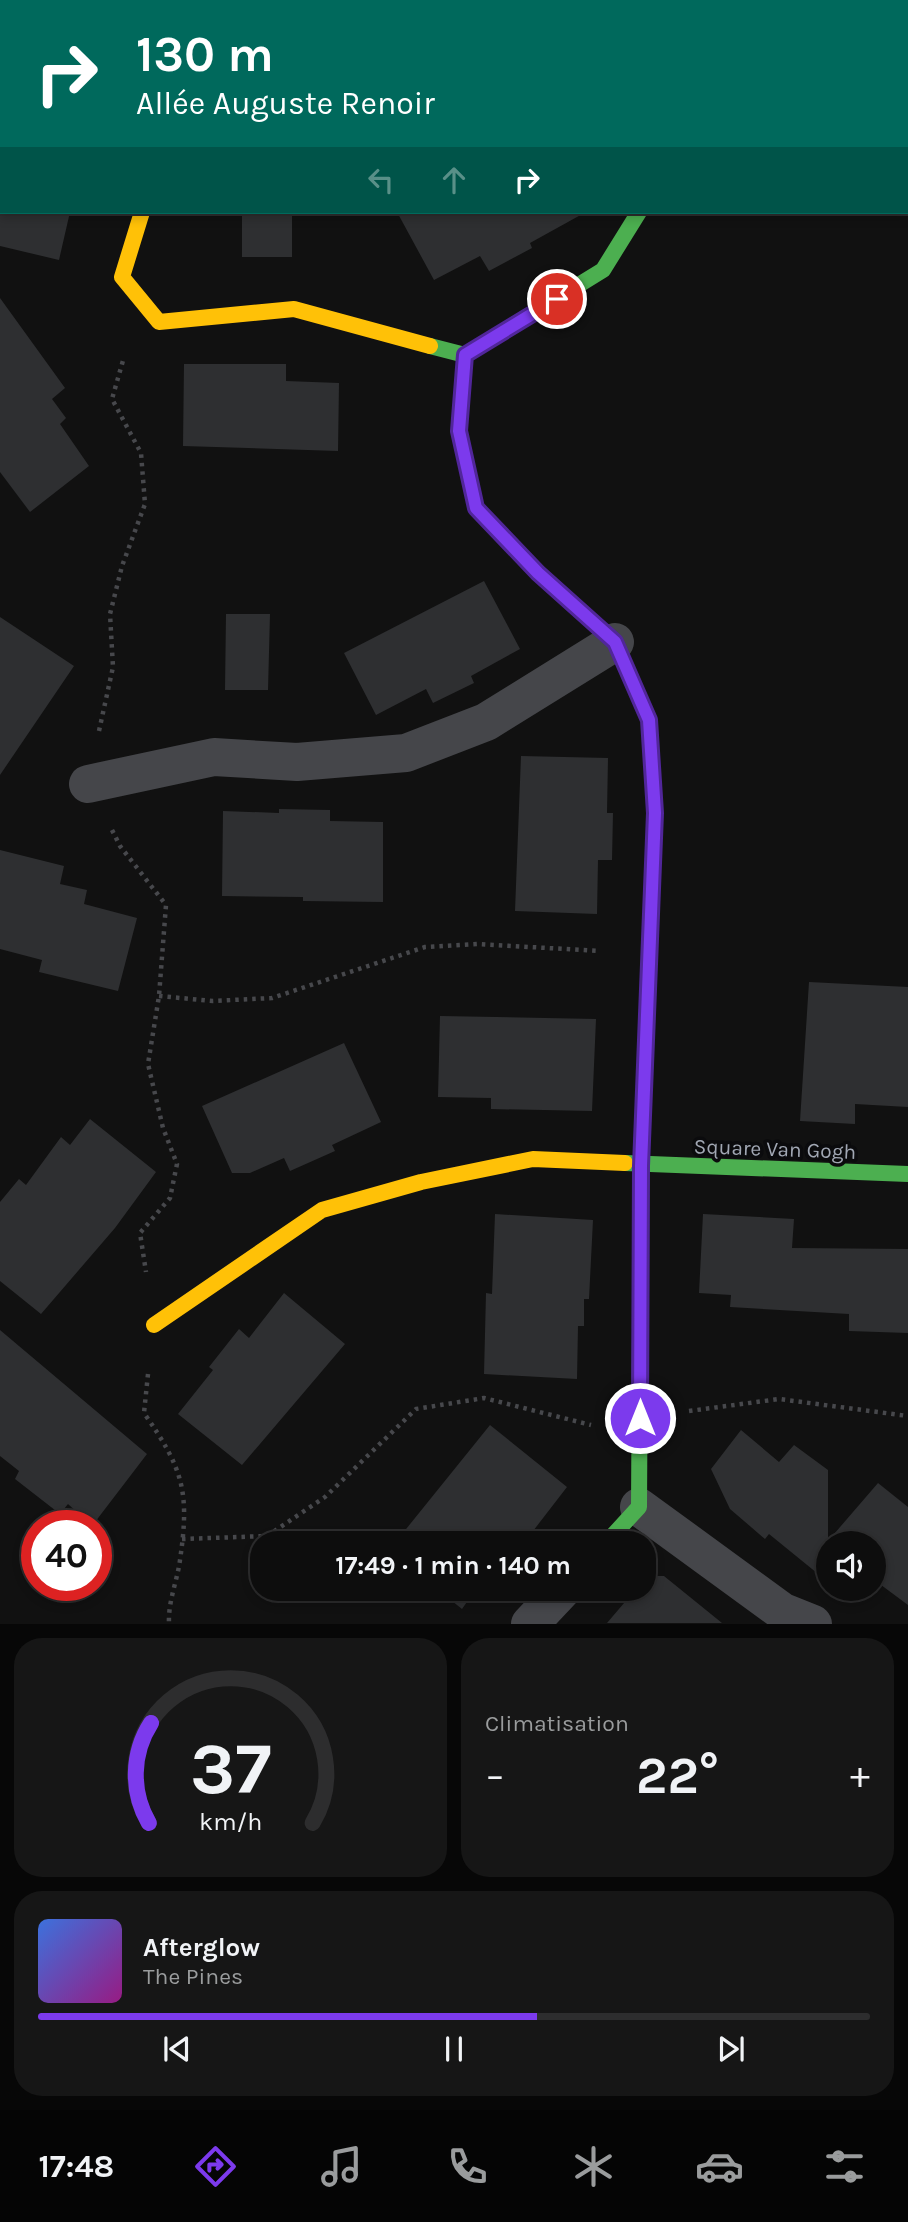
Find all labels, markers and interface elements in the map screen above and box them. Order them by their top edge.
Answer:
text: 130 m [136,26,274,83]
icon: right [21,28,112,119]
text: Allée Auguste Renoir [136,85,435,122]
icon: left [362,161,400,199]
icon: ahead [435,161,473,199]
icon: right [508,161,546,199]
pin [527,269,587,329]
icon: arrive [538,280,576,318]
street label: Square Van Gogh [693,1134,857,1164]
position arrow [603,1381,677,1455]
speed limit sign: 40 [21,1510,112,1601]
map controls [816,1531,886,1601]
button: sound [816,1531,886,1601]
text: 17:49 · 1 min · 140 m [335,1550,571,1581]
text: Climatisation [485,1710,629,1737]
text: 37 [190,1727,271,1812]
text: 22° [636,1745,719,1806]
text: − [485,1753,505,1798]
text: + [850,1753,870,1798]
text: km/h [199,1807,262,1836]
text: Afterglow [143,1932,260,1963]
text: The Pines [143,1963,243,1990]
icon: previous [158,2030,196,2068]
icon: pause [435,2030,473,2068]
icon: next [712,2030,750,2068]
icon: directions [191,2142,240,2191]
icon: music [317,2142,366,2191]
icon: phone [443,2142,492,2191]
icon: climate [569,2142,618,2191]
icon: car [695,2142,744,2191]
icon: filters [820,2142,869,2191]
text: 17:48 [38,2148,114,2185]

